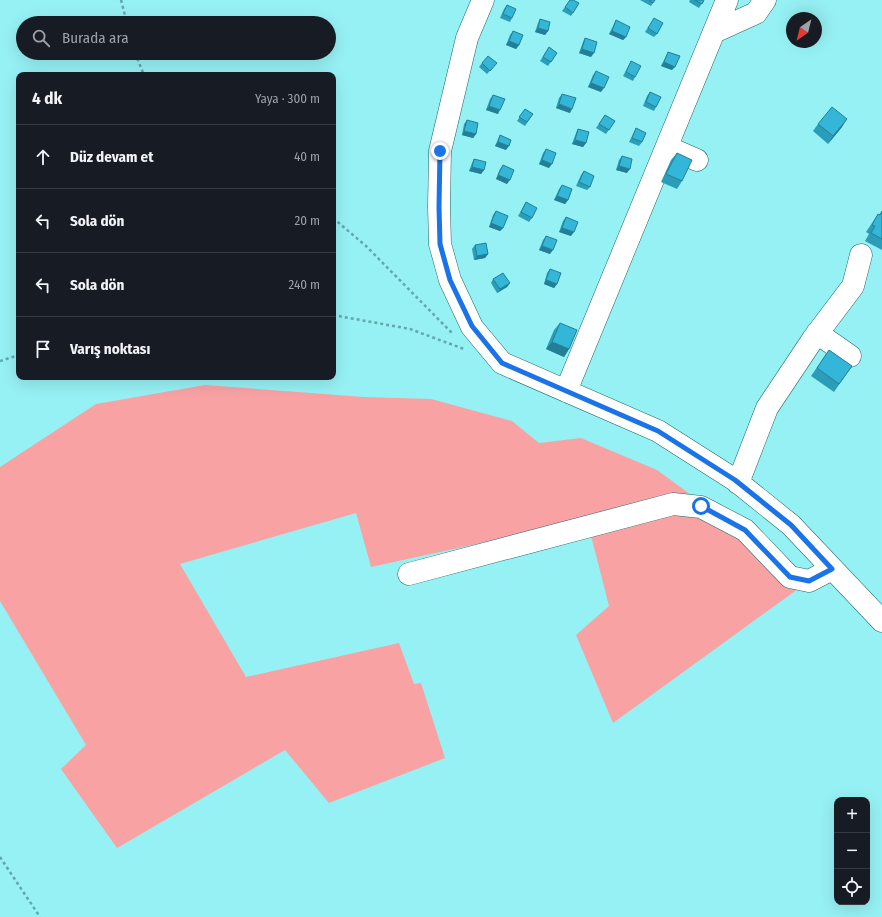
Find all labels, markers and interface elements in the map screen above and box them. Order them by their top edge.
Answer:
north arrow [786,12,822,48]
search box [16,16,336,60]
icon: search [30,27,52,49]
text: Burada ara [62,29,129,47]
text: 4 dk [32,88,62,109]
text: Yaya · 300 m [255,91,320,106]
route end [431,142,449,160]
icon: ahead [32,146,54,168]
text: Düz devam et [70,148,153,166]
text: 40 m [294,149,320,164]
icon: left [32,210,54,232]
text: Sola dön [70,212,124,230]
text: 20 m [294,213,320,228]
icon: left [32,274,54,296]
text: Sola dön [70,276,124,294]
text: 240 m [288,277,320,292]
icon: arrive [32,338,54,360]
text: Varış noktası [70,340,150,358]
route start [692,497,710,515]
map controls [834,797,870,905]
button: + [834,797,870,833]
button: − [834,833,870,869]
button: locate [834,869,870,905]

